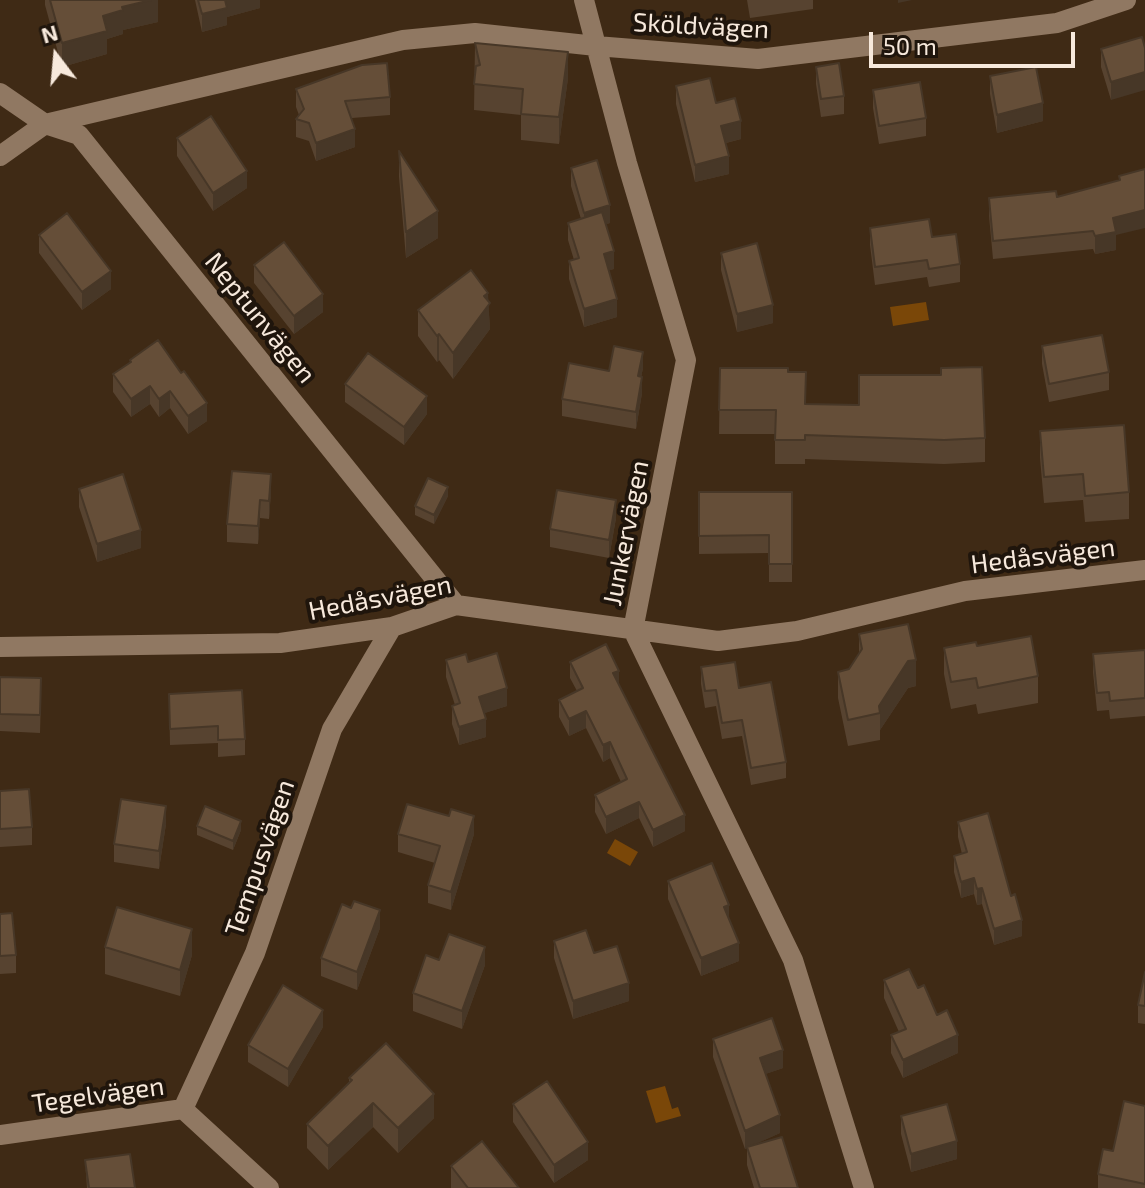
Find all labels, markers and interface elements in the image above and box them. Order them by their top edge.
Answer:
street label: Sköldvägen [632,7,770,45]
north arrow [16,16,96,96]
scale bar [873,16,1079,66]
text: N [38,18,61,48]
text: 50 m [883,31,937,60]
street label: Neptunvägen [198,247,322,389]
street label: Junkervägen [597,458,655,608]
street label: Hedåsvägen [969,532,1117,580]
street label: Hedåsvägen [306,569,454,627]
street label: Tempusvägen [219,776,301,940]
street label: Tegelvägen [30,1070,166,1120]

